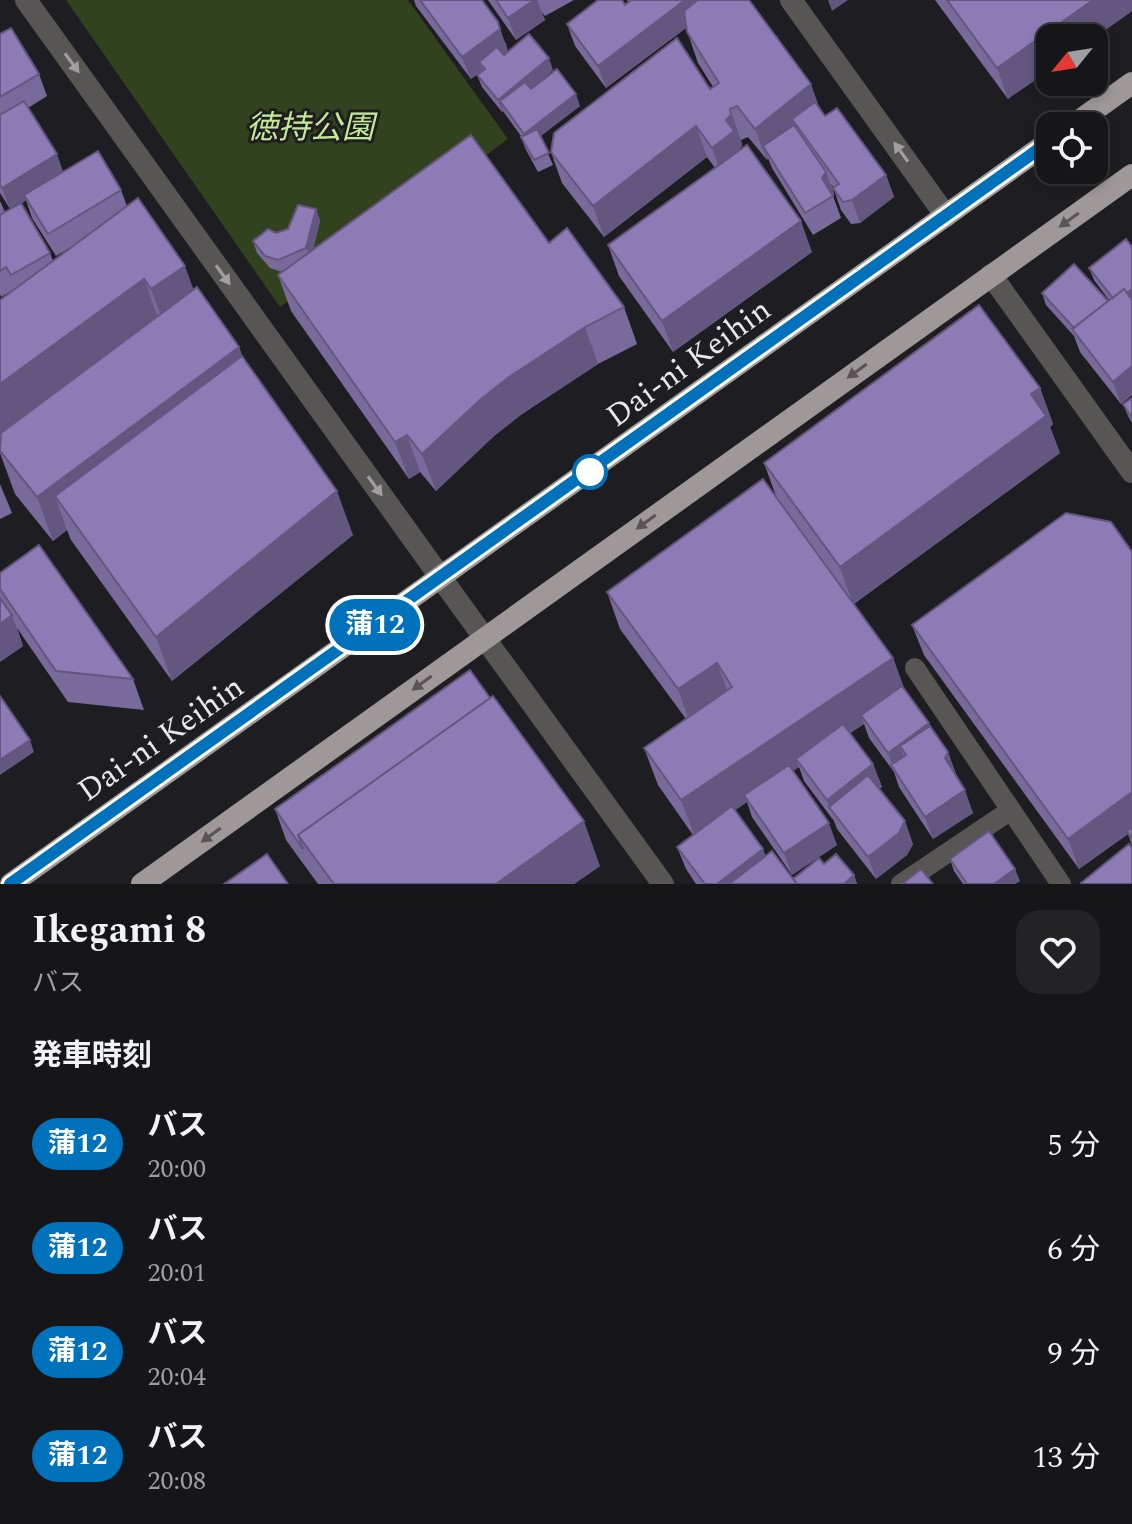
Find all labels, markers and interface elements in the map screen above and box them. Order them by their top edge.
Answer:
north arrow [1036,24,1108,96]
map controls [1036,24,1108,184]
one-way arrow [64,53,79,74]
park label: 徳持公園 [246,104,378,153]
button: locate [1036,112,1108,184]
one-way arrow [893,141,909,163]
one-way arrow [1058,212,1079,227]
one-way arrow [215,264,230,285]
street label: Dai-ni Keihin [596,286,782,440]
one-way arrow [847,363,868,379]
unlabelled marker [573,455,607,489]
one-way arrow [367,475,383,497]
one-way arrow [635,514,656,530]
line badge: 蒲12 [329,599,421,651]
text: 蒲12 [345,603,405,646]
street label: Dai-ni Keihin [67,664,254,815]
one-way arrow [411,675,433,691]
one-way arrow [200,827,222,843]
text: Ikegami 8 [32,902,206,960]
button: heart [1016,910,1100,994]
text: バス [32,963,84,1003]
text: 発車時刻 [32,1033,152,1079]
text: バス [147,1103,207,1149]
text: 蒲12 [48,1122,107,1165]
text: 5 分 [1048,1123,1100,1169]
text: 20:00 [147,1149,206,1189]
text: バス [147,1207,207,1253]
text: 蒲12 [48,1226,107,1269]
text: 6 分 [1048,1227,1100,1273]
text: 20:01 [147,1253,206,1293]
text: バス [147,1311,207,1357]
text: 蒲12 [48,1330,107,1373]
text: 9 分 [1048,1331,1100,1377]
text: 20:04 [147,1357,206,1397]
text: バス [147,1415,207,1461]
text: 蒲12 [48,1434,107,1477]
text: 13 分 [1033,1435,1100,1481]
text: 20:08 [147,1461,206,1501]

